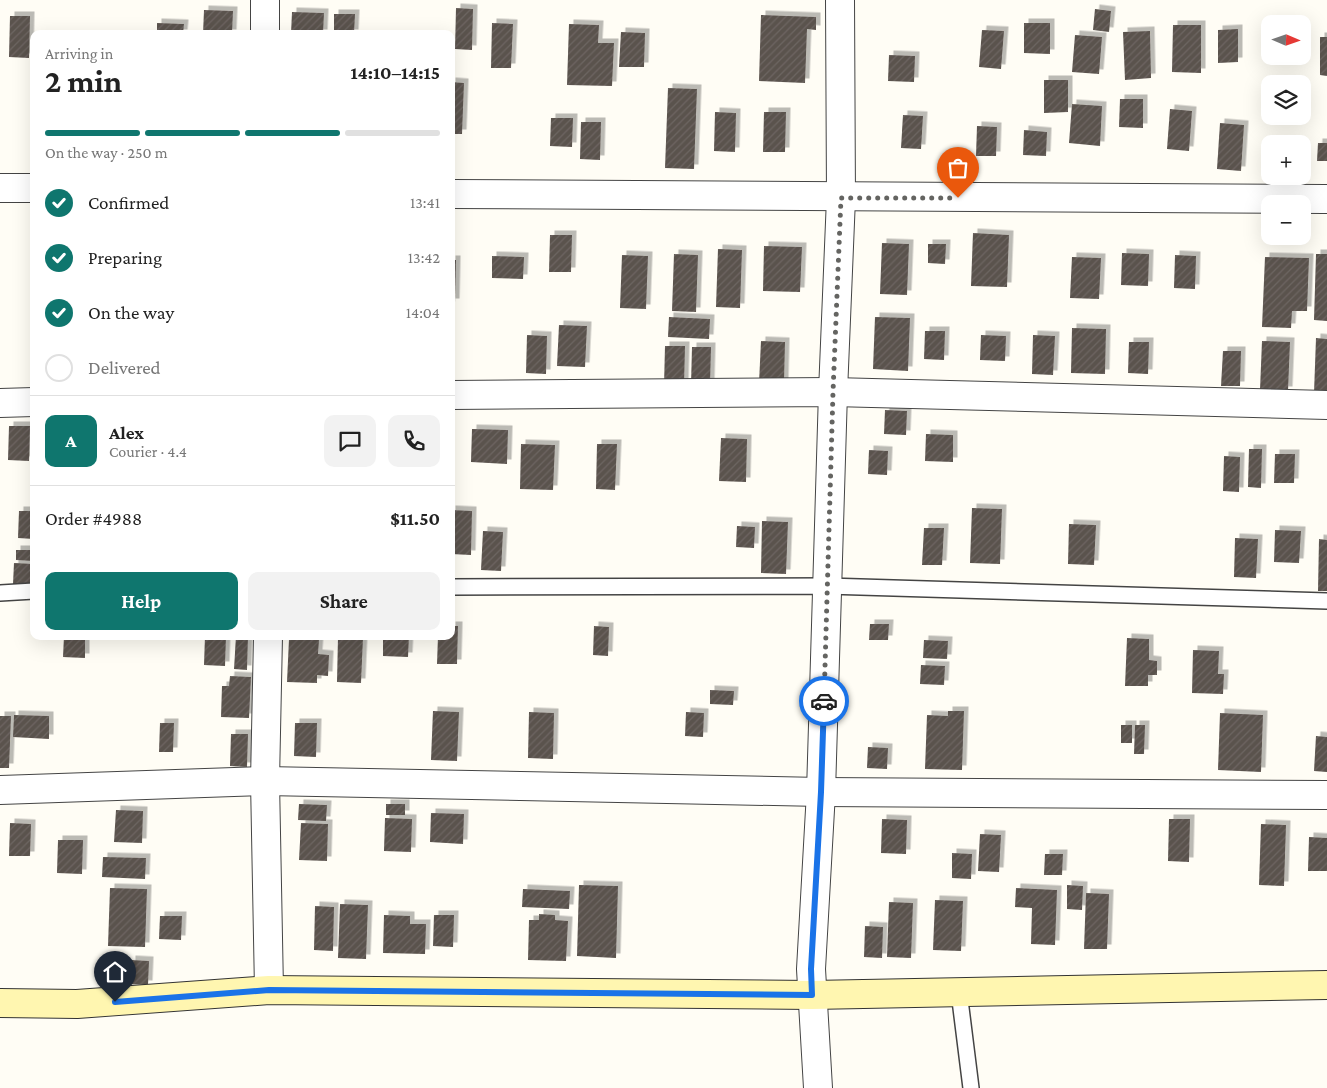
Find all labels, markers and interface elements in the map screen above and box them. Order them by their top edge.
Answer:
north arrow [1261,15,1311,65]
map controls [1261,15,1311,245]
text: Arriving in [45,45,113,62]
text: 14:10–14:15 [350,62,440,83]
text: 2 min [45,63,122,99]
button: layers [1261,75,1311,125]
button: + [1261,135,1311,185]
text: On the way · 250 m [45,144,168,161]
pin [937,147,979,198]
icon: bag [944,154,972,182]
icon: check [45,189,73,217]
text: Confirmed [88,192,169,213]
text: 13:41 [410,194,440,211]
button: − [1261,195,1311,245]
icon: check [45,244,73,272]
text: Preparing [88,247,162,268]
text: 13:42 [408,249,440,266]
icon: check [45,299,73,327]
text: On the way [88,302,174,323]
text: 14:04 [406,304,440,321]
text: Delivered [88,357,161,378]
button: chat [324,415,376,467]
button: phone [388,415,440,467]
text: Alex [109,422,144,443]
text: A [65,430,77,451]
text: Courier · 4.4 [109,443,187,460]
text: Order #4988 [45,508,142,529]
text: $11.50 [390,508,440,529]
button: Help [45,572,238,630]
button: Share [248,572,440,630]
courier [799,676,849,726]
icon: car [810,687,838,715]
pin [94,951,136,1002]
icon: home [101,958,129,986]

